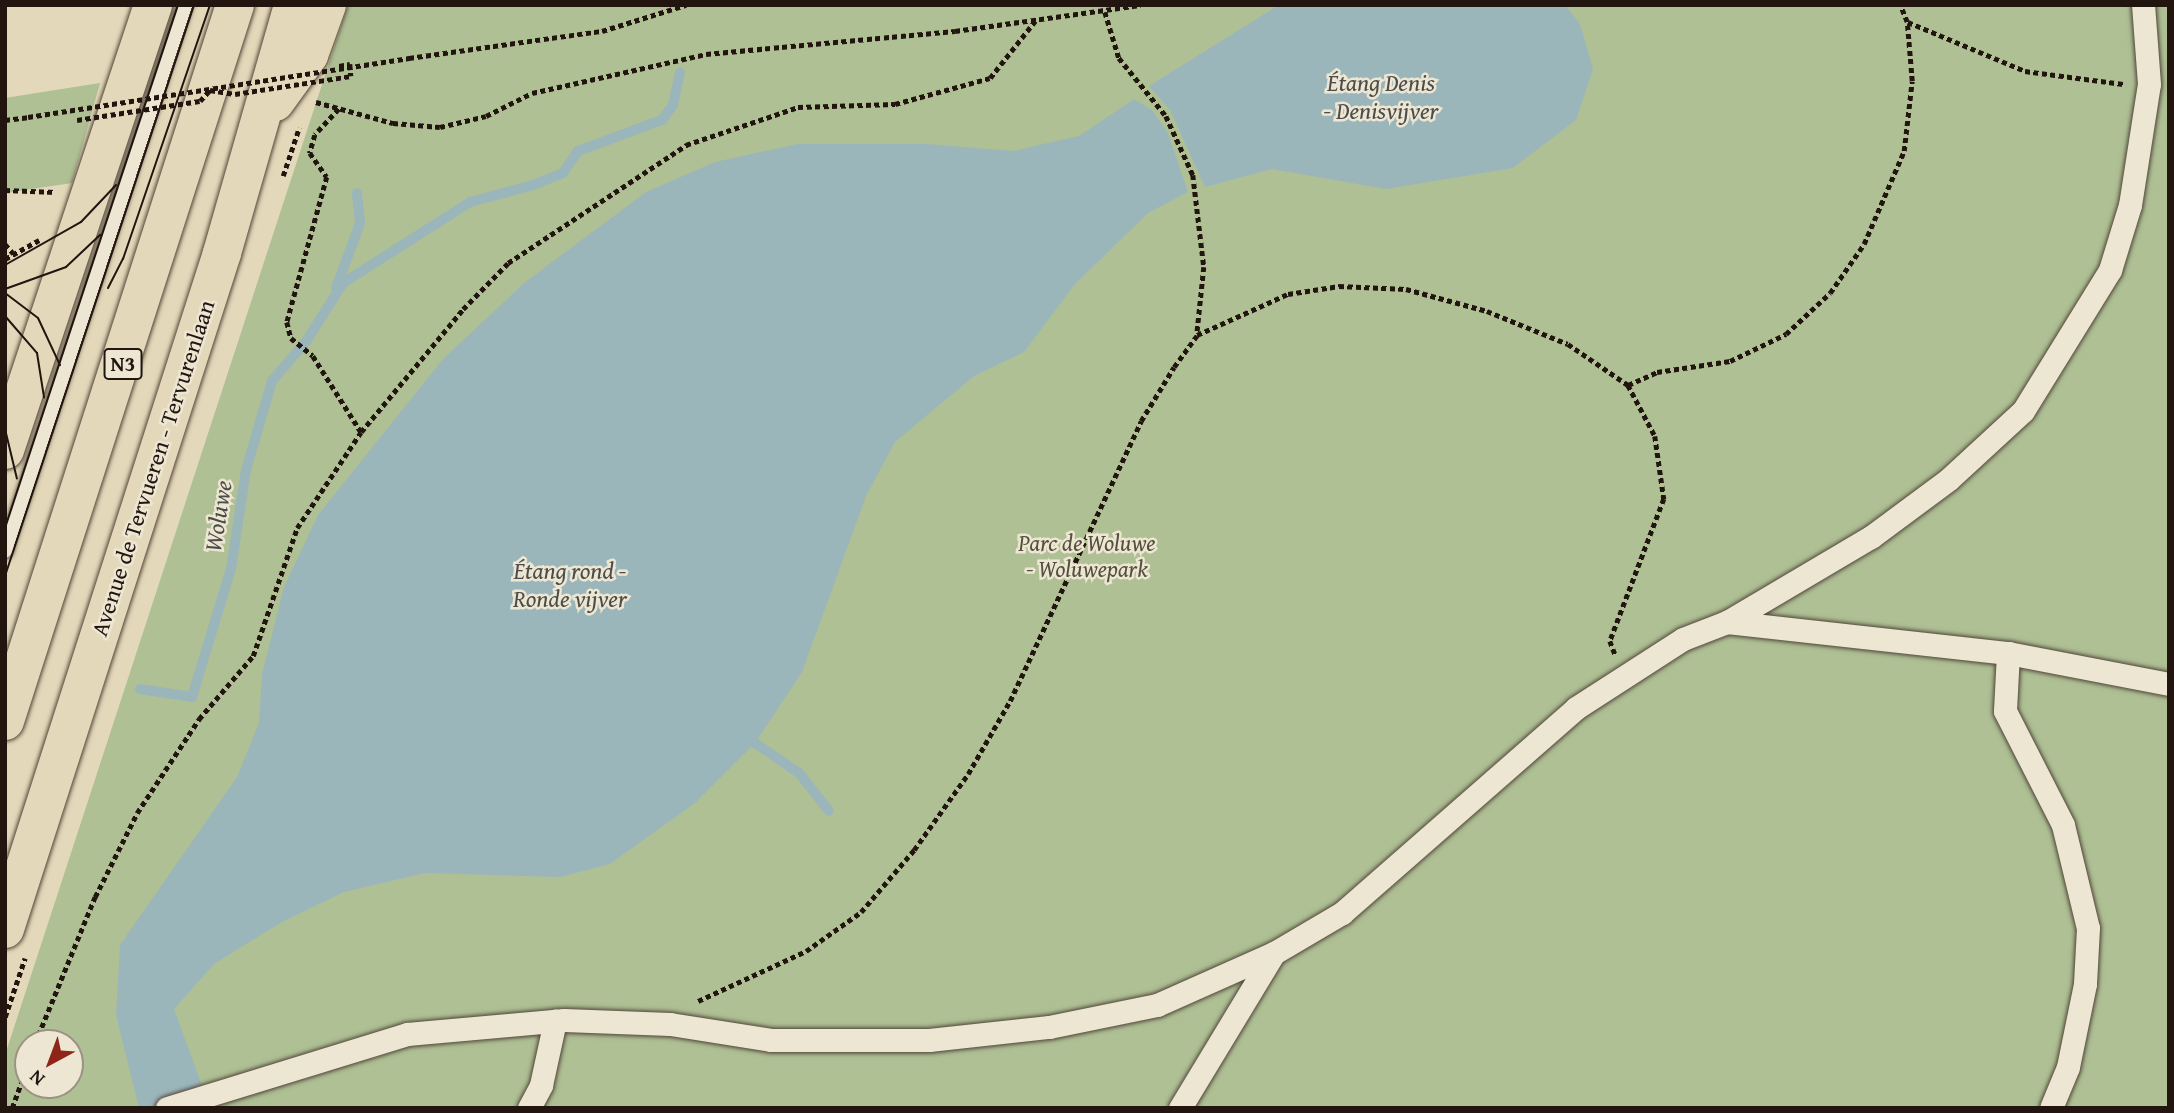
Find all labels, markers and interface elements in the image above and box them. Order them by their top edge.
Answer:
water label: Étang Denis - Denisvijver [1323,69,1439,125]
street label: Avenue de Tervueren - Tervurenlaan [86,296,220,640]
road number: N3 [102,346,144,382]
water label: Woluwe [198,478,238,554]
park label: Parc de Woluwe - Woluwepark [1018,529,1156,583]
water label: Étang rond - Ronde vijver [513,557,627,613]
north arrow [14,1029,84,1099]
text: N [23,1064,51,1093]

